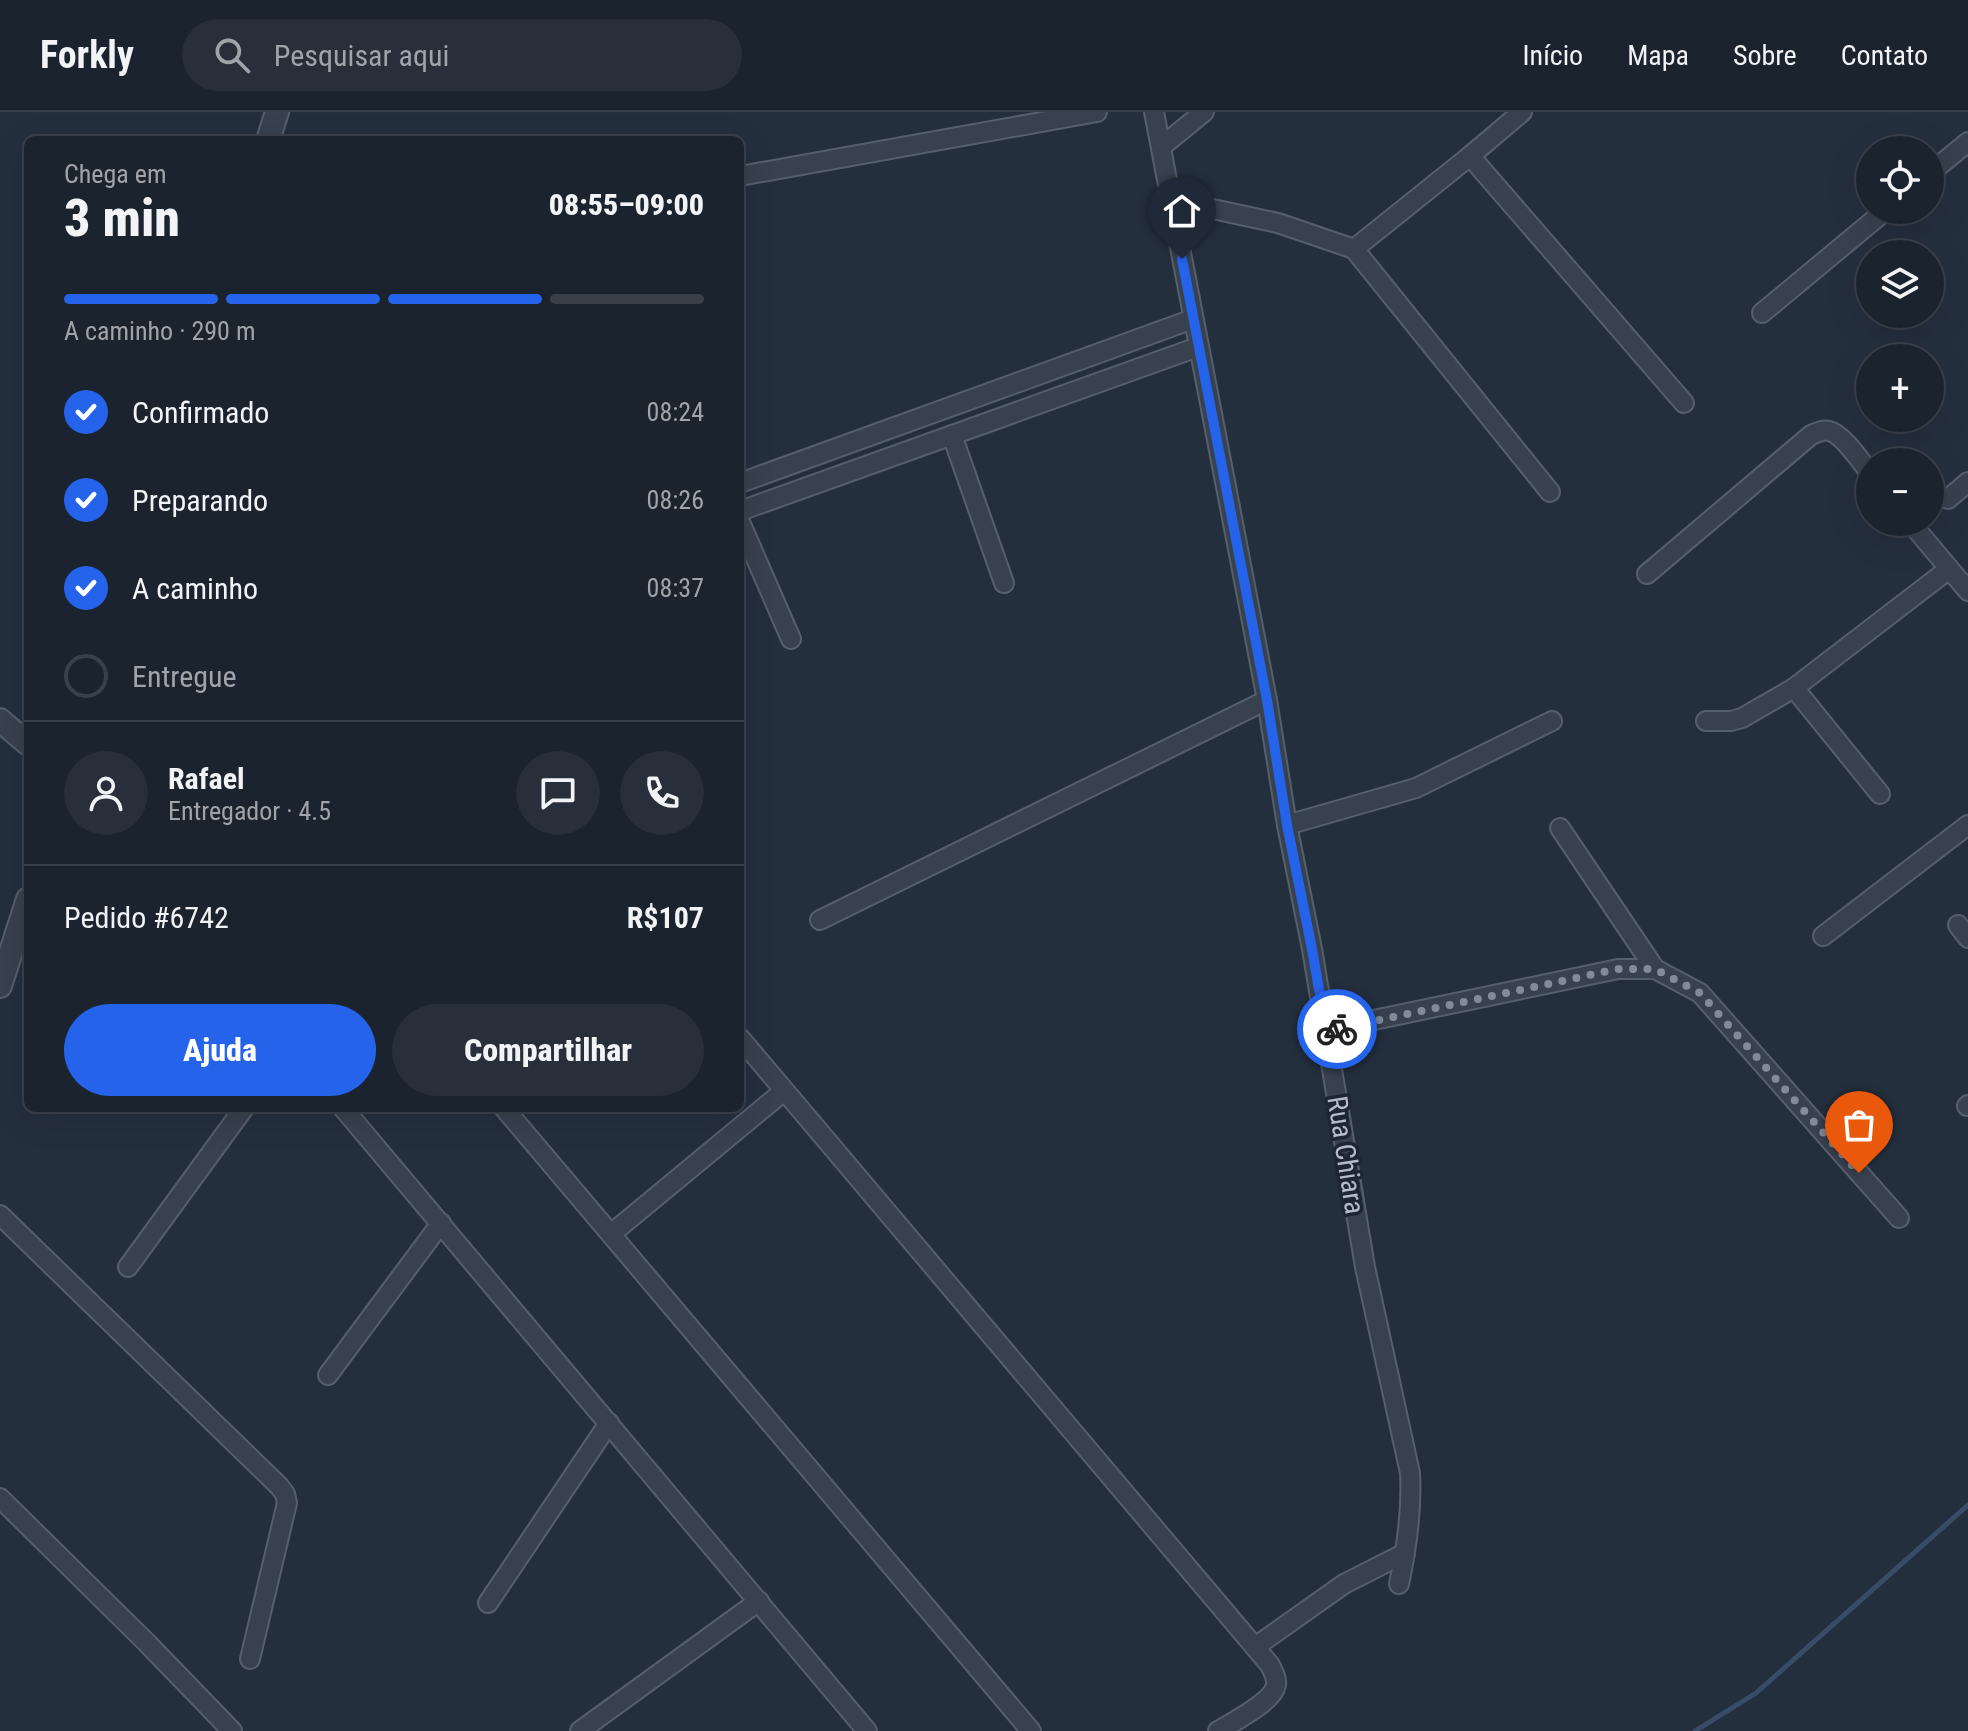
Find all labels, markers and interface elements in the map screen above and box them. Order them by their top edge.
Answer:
search box [182,19,742,91]
text: Forkly [40,33,134,77]
icon: search [210,33,254,77]
text: Pesquisar aqui [274,38,449,73]
text: Início [1523,39,1583,72]
text: Mapa [1627,39,1689,72]
text: Sobre [1733,39,1797,72]
text: Contato [1841,39,1928,72]
map controls [1856,136,1944,536]
button: locate [1856,136,1944,224]
text: Chega em [64,159,167,189]
pin [1148,177,1216,259]
text: 08:55–09:00 [549,187,704,222]
text: 3 min [64,188,180,249]
icon: home [1160,189,1204,233]
button: layers [1856,240,1944,328]
text: A caminho · 290 m [64,316,255,346]
button: + [1856,344,1944,432]
icon: check [64,390,108,434]
text: Confirmado [132,395,269,430]
text: 08:24 [647,397,704,427]
button: − [1856,448,1944,536]
icon: check [64,478,108,522]
text: Preparando [132,483,268,518]
text: 08:26 [647,485,704,515]
icon: check [64,566,108,610]
text: A caminho [132,571,258,606]
text: 08:37 [647,573,704,603]
text: Entregue [132,659,237,694]
button: person [64,751,148,835]
button: chat [516,751,600,835]
button: phone [620,751,704,835]
text: Rafael [168,761,245,796]
text: Entregador · 4.5 [168,796,331,826]
text: Pedido #6742 [64,900,229,935]
text: R$107 [627,900,704,935]
courier [1297,989,1377,1069]
button: Ajuda [64,1004,376,1096]
button: Compartilhar [392,1004,704,1096]
icon: bike [1315,1007,1359,1051]
pin [1825,1091,1893,1173]
street label: Rua Chiara [1320,1094,1372,1216]
icon: bag [1837,1103,1881,1147]

